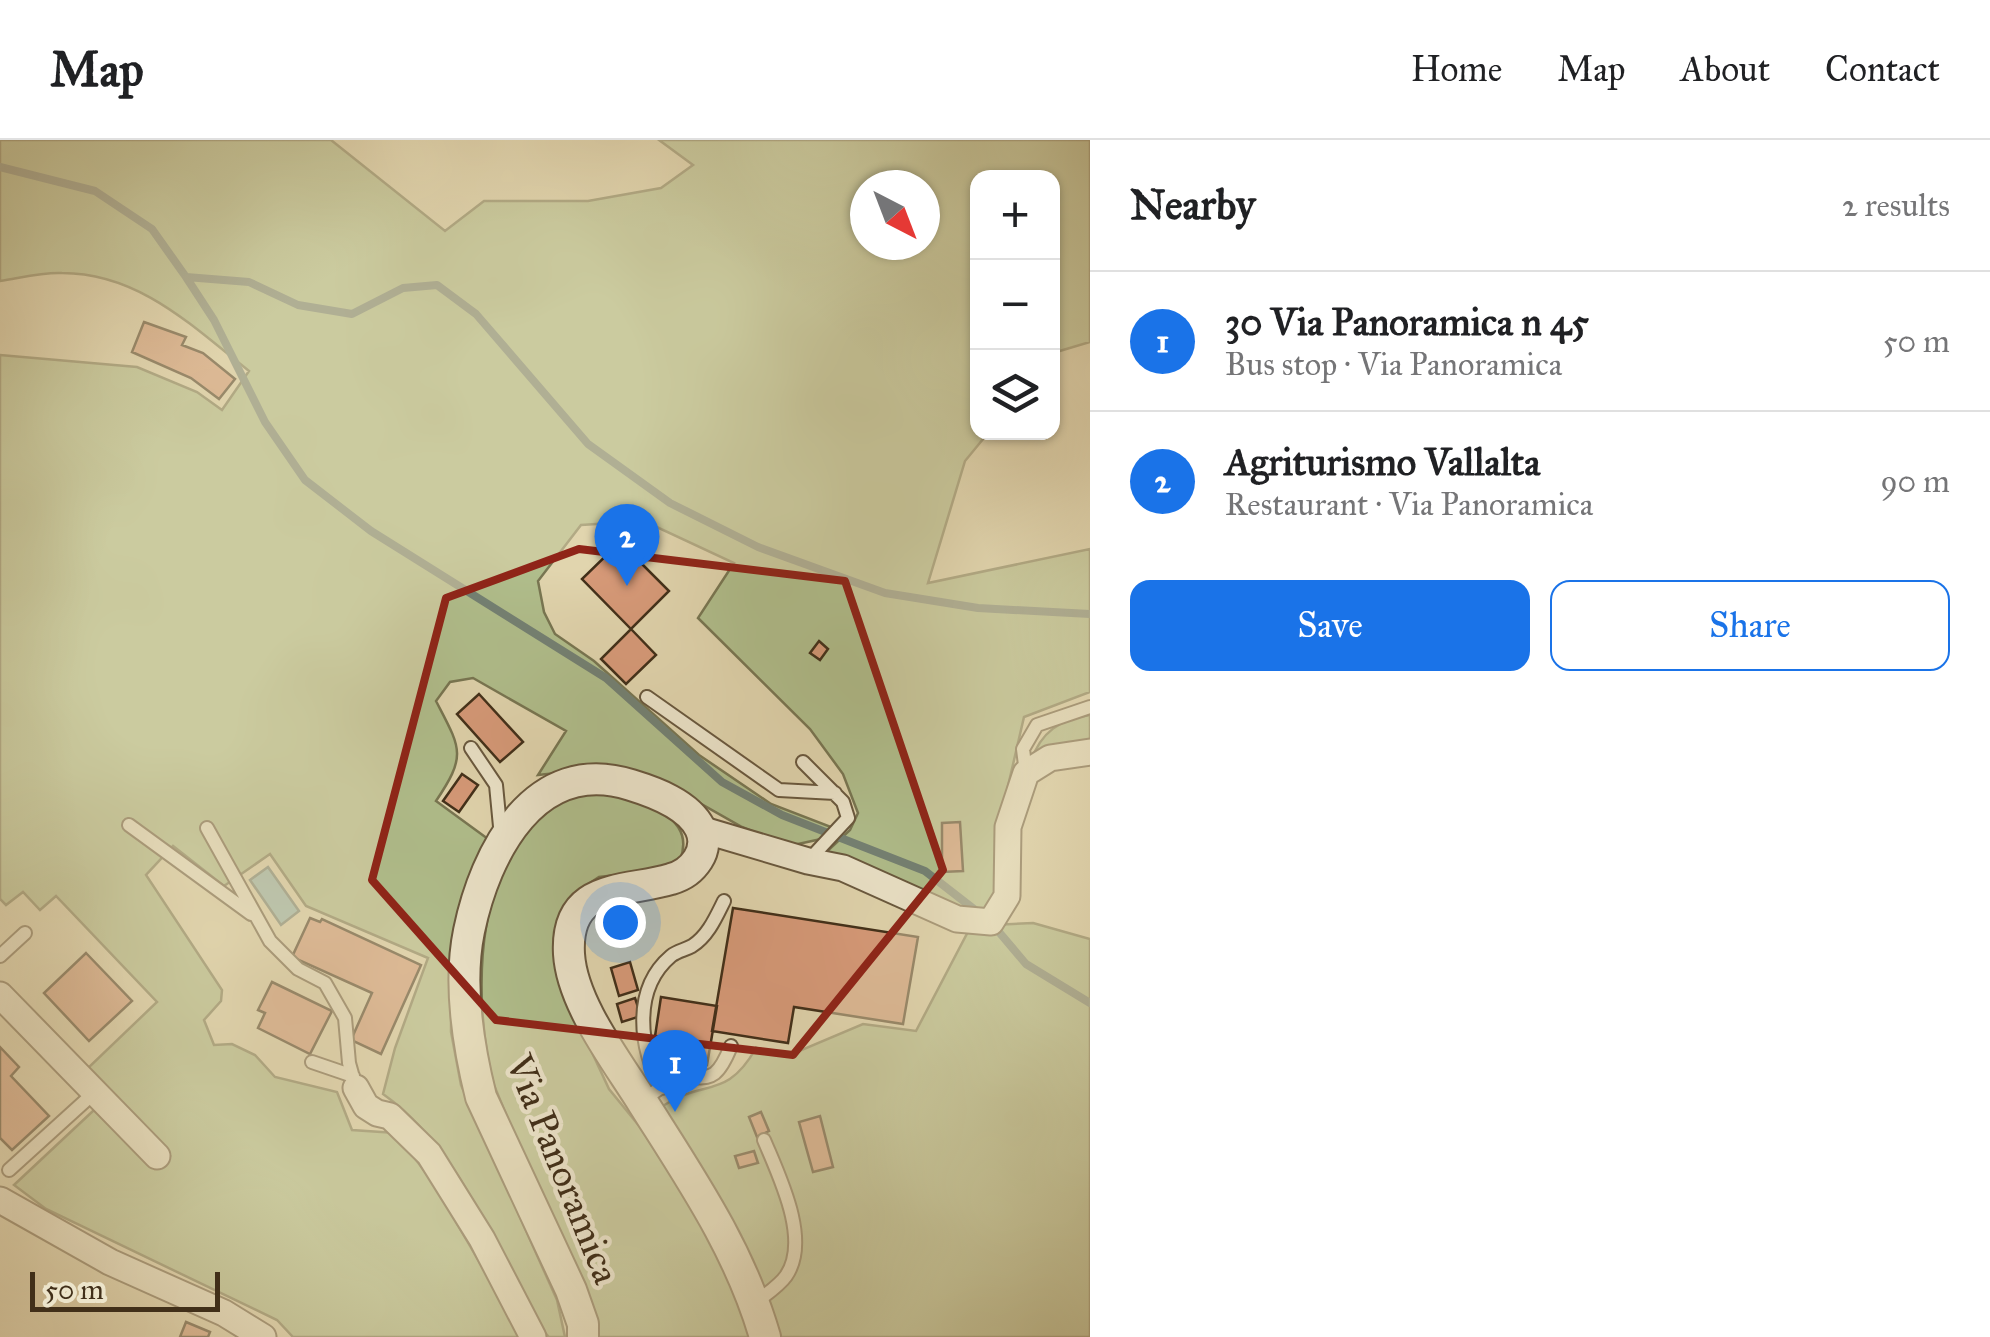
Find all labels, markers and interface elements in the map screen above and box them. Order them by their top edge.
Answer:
text: Map [50,40,144,99]
text: Home [1411,48,1502,91]
text: Map [1557,48,1626,91]
text: About [1681,48,1770,91]
text: Contact [1825,48,1940,91]
north arrow [850,170,940,260]
map controls [970,170,1060,440]
button: + [970,170,1060,260]
text: Nearby [1130,179,1255,231]
text: 2 results [1842,186,1950,225]
button: − [970,260,1060,350]
text: 30 Via Panoramica n 45 [1225,299,1589,345]
text: 1 [1156,322,1169,361]
text: 50 m [1883,322,1950,361]
text: Bus stop · Via Panoramica [1225,345,1562,384]
button: layers [970,350,1060,440]
text: Agriturismo Vallalta [1225,439,1540,485]
text: 2 [1155,462,1170,501]
text: 90 m [1880,462,1950,501]
text: Restaurant · Via Panoramica [1225,485,1593,524]
pin: 2 [594,504,660,586]
button: Save [1130,580,1530,671]
button: Share [1550,580,1950,671]
your location [595,897,646,948]
pin: 1 [642,1030,708,1112]
street label: Via Panoramica [496,1047,630,1291]
scale bar [30,1267,220,1312]
text: 50 m [45,1272,104,1307]

